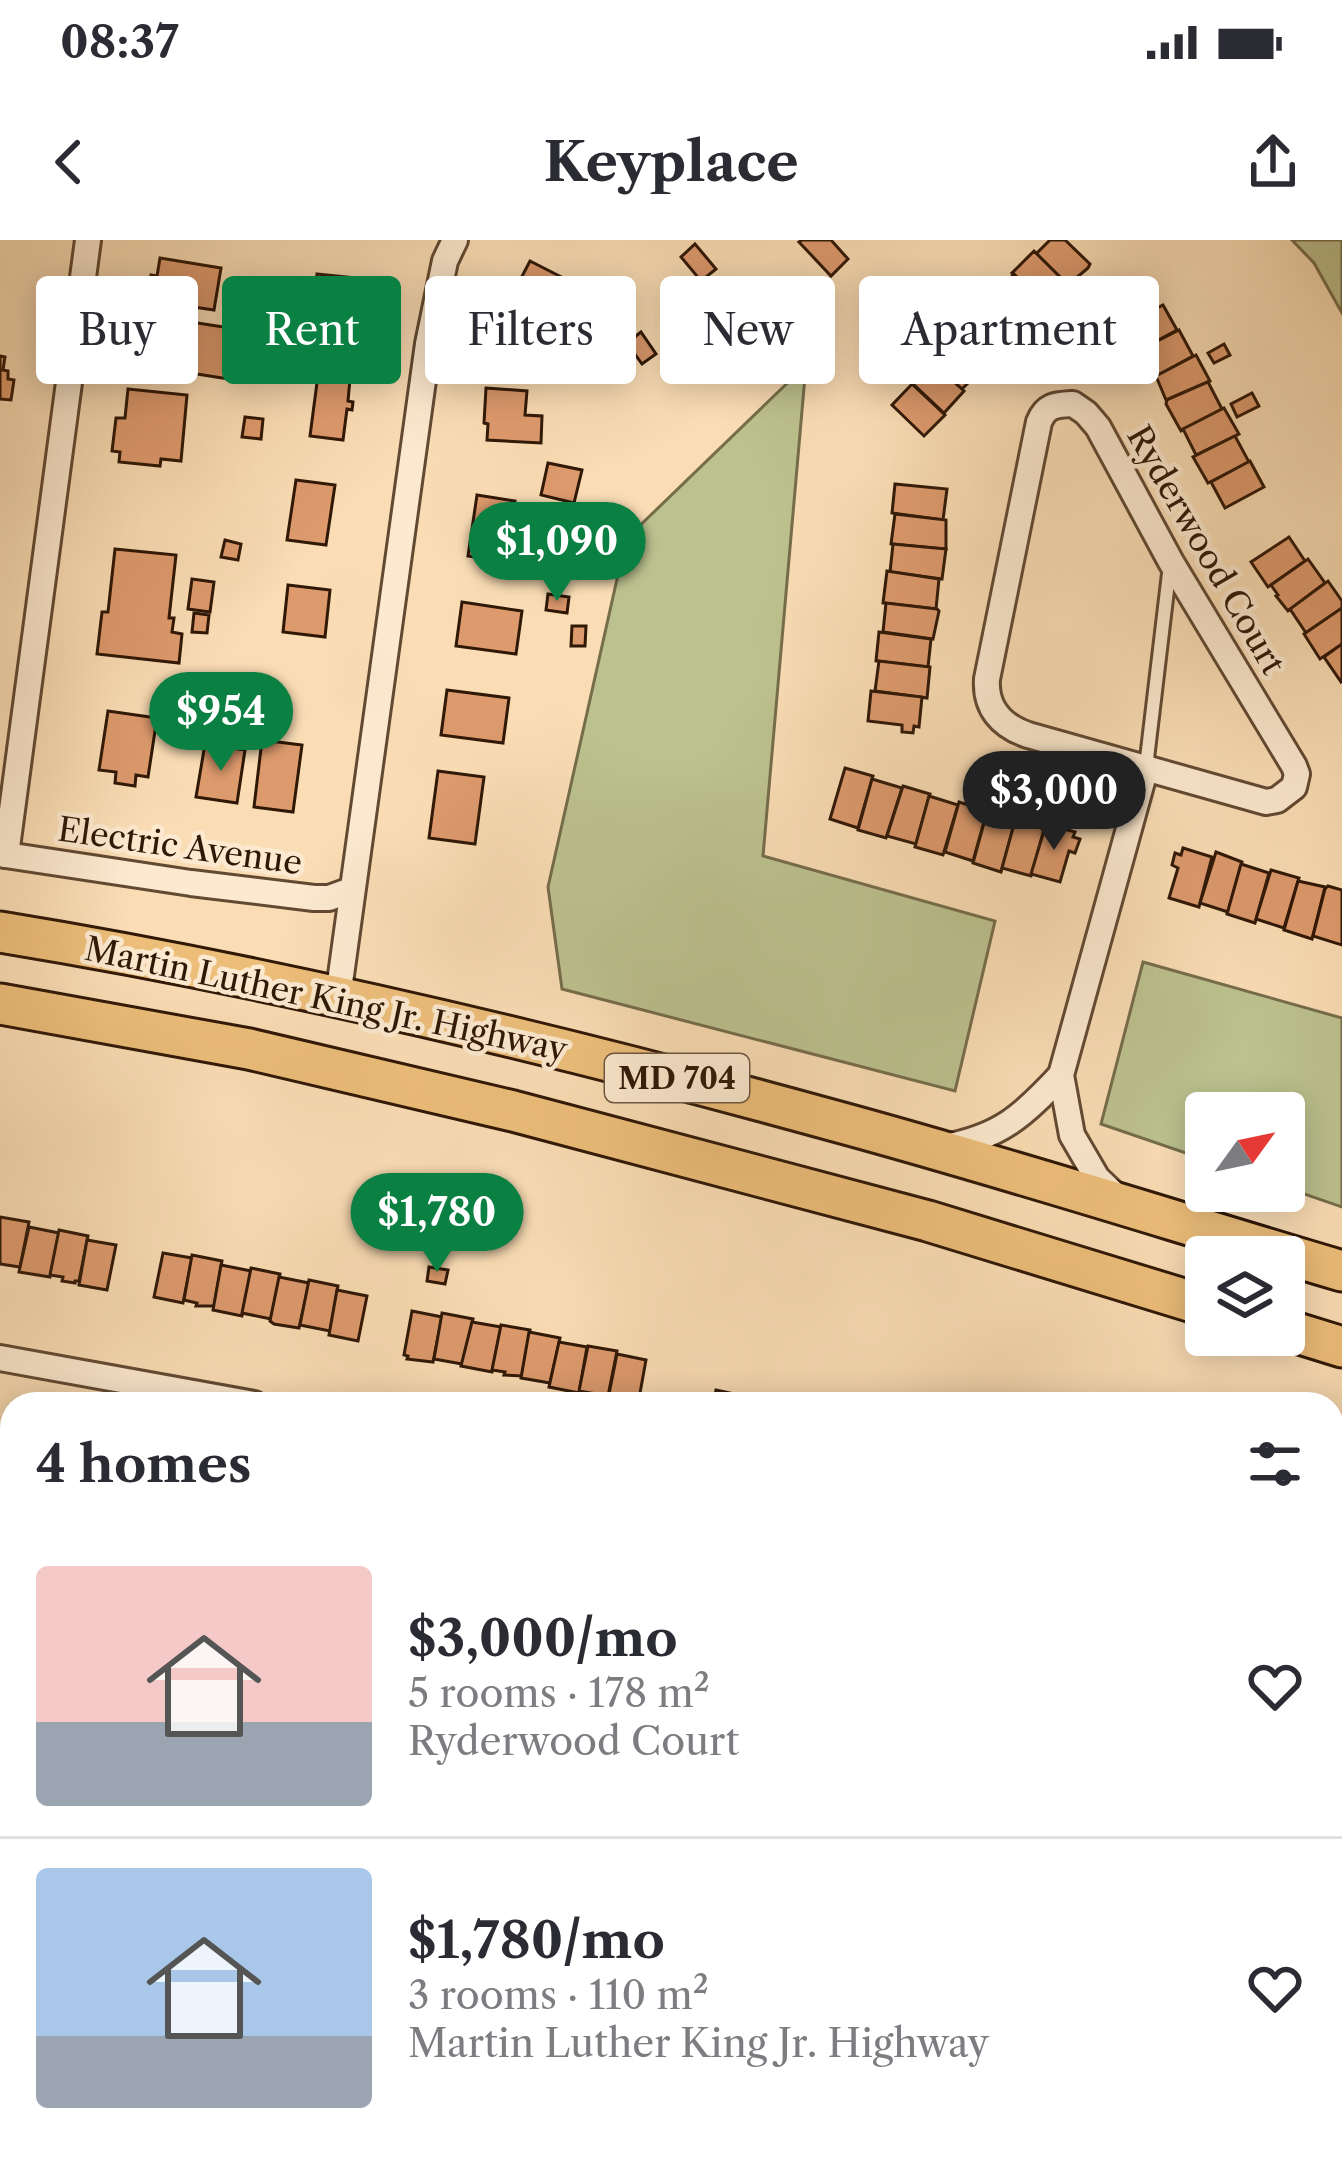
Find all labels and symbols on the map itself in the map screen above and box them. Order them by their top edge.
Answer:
street label: Ryderwood Court [1118,418,1294,682]
pin: $1,090 [459,502,655,604]
pin: $954 [150,672,292,774]
pin: $3,000 [956,751,1152,853]
street label: Electric Avenue [55,809,305,883]
street label: Martin Luther King Jr. Highway [81,928,571,1070]
road number: MD 704 [605,1054,749,1102]
north arrow [1185,1092,1305,1212]
pin: $1,780 [339,1173,535,1275]

